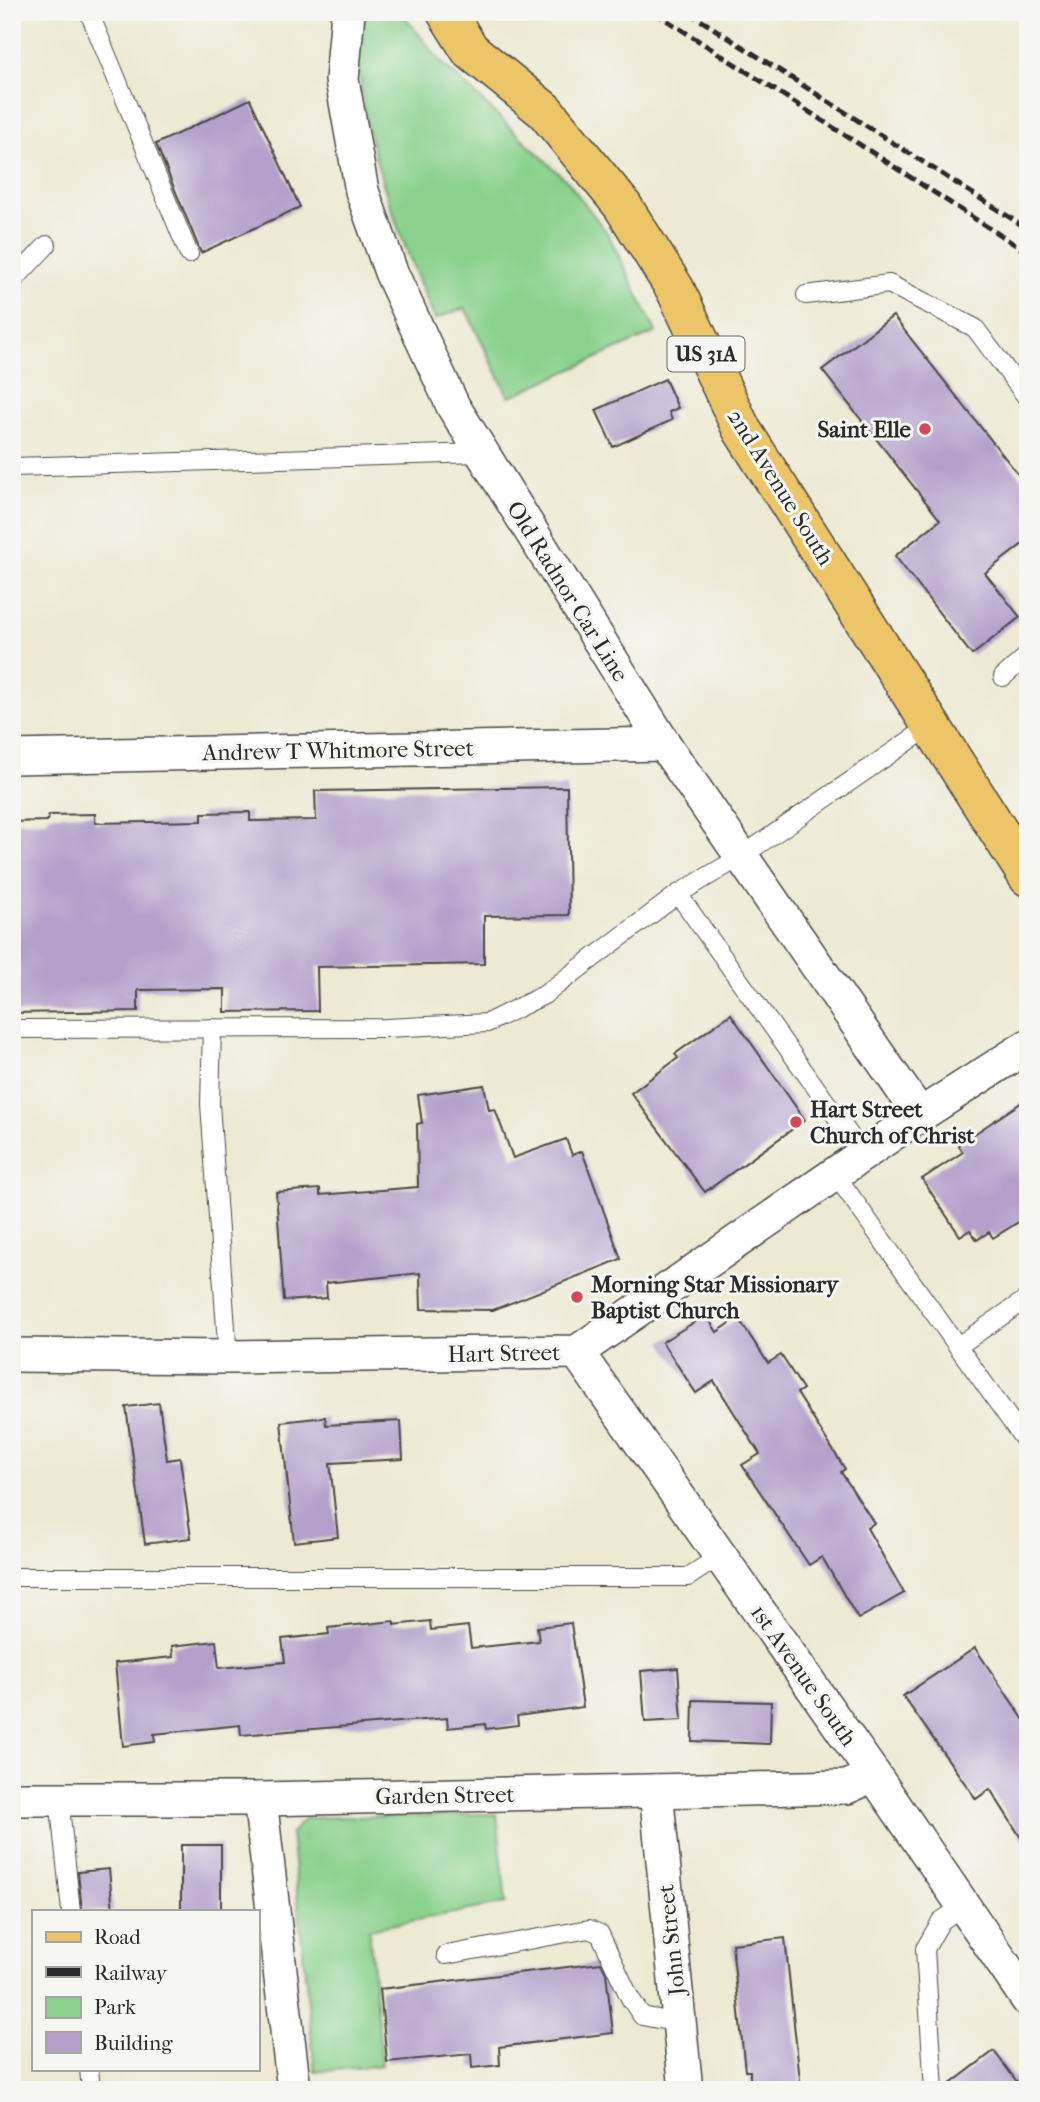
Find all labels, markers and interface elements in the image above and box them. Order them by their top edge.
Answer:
road number: US 31A [668,336,744,372]
street label: 2nd Avenue South [722,404,840,570]
place label: Saint Elle [817,416,912,443]
marker: Saint Elle [917,421,933,437]
street label: Old Radnor Car Line [501,496,634,686]
street label: Andrew T Whitmore Street [201,735,474,766]
place label: Hart Street Church of Christ [810,1096,975,1149]
marker: Hart Street Church of Christ [788,1114,804,1130]
place label: Morning Star Missionary Baptist Church [591,1271,840,1324]
marker: Morning Star Missionary Baptist Church [569,1289,585,1305]
street label: Hart Street [447,1339,561,1368]
street label: 1st Avenue South [745,1599,862,1751]
street label: Garden Street [375,1781,515,1810]
street label: John Street [652,1883,691,1999]
legend [32,1910,259,2070]
text: Road [94,1925,141,1949]
text: Railway [94,1961,168,1985]
text: Park [94,1995,136,2019]
text: Building [94,2031,173,2055]

